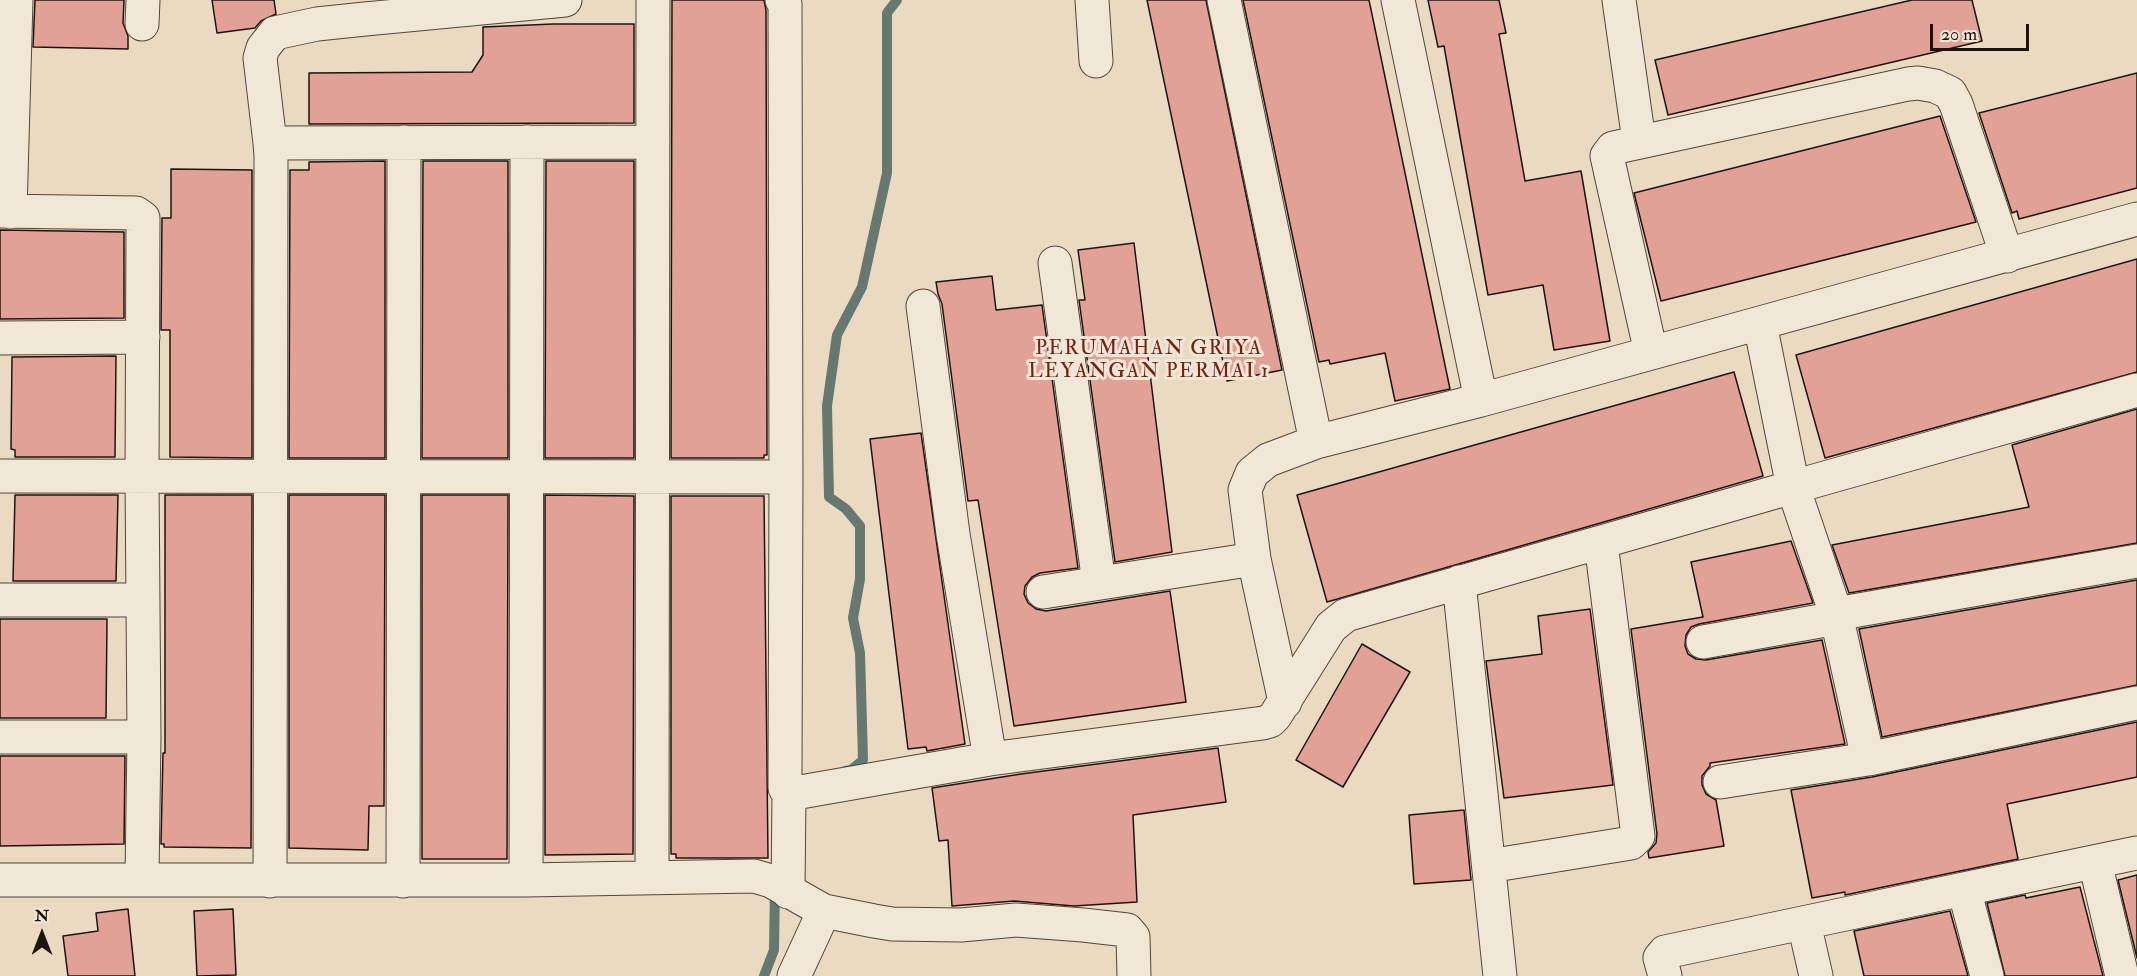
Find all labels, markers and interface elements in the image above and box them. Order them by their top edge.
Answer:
scale bar [1933,12,2032,50]
text: 20 m [1941,23,1977,46]
district label: PERUMAHAN GRIYA LEYANGAN PERMAI 1 [1028,338,1270,385]
north arrow [12,904,72,964]
text: N [35,906,49,926]

